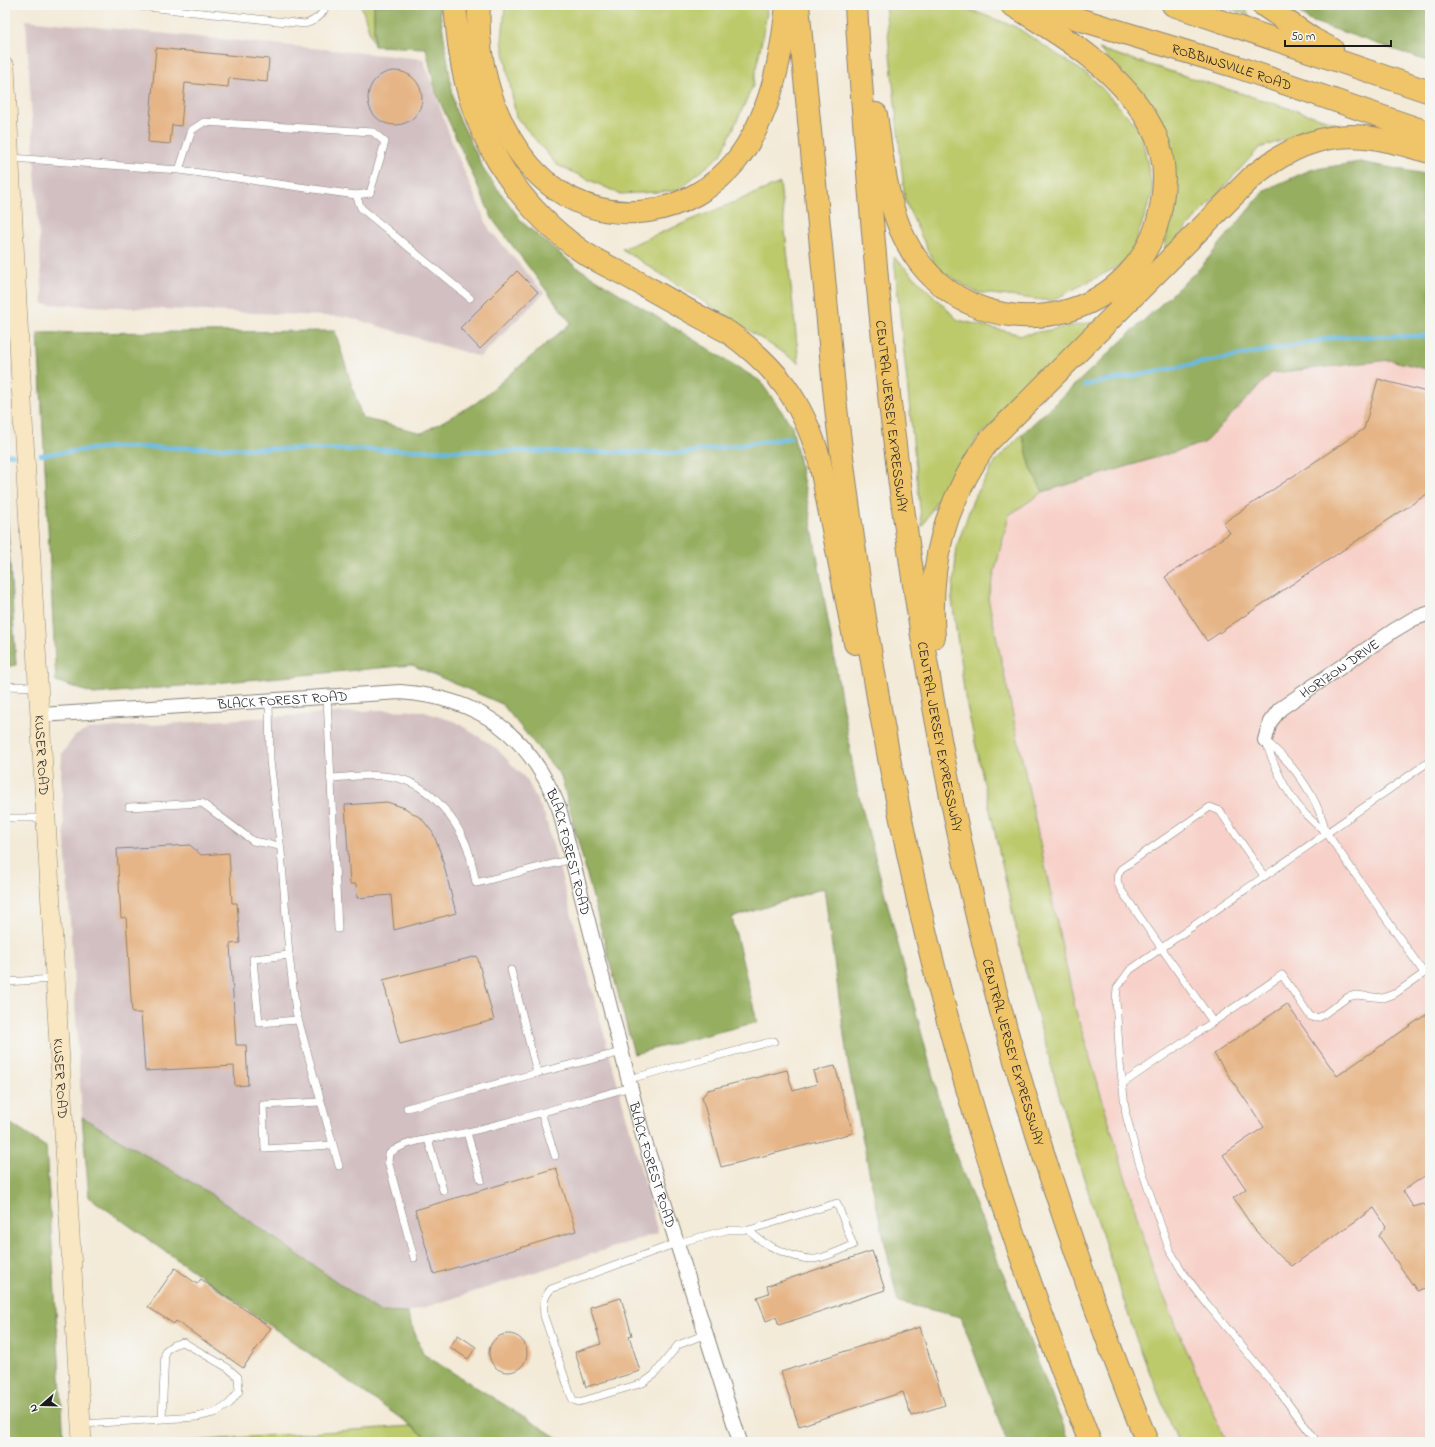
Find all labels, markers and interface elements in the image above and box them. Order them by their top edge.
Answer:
scale bar [1285,22,1391,48]
text: 50 m [1291,28,1315,46]
street label: ROBBINSVILLE ROAD [1169,39,1294,97]
street label: CENTRAL JERSEY EXPRESSWAY [869,319,912,514]
street label: HORIZON DRIVE [1296,634,1384,704]
street label: CENTRAL JERSEY EXPRESSWAY [911,640,967,835]
street label: BLACK FOREST ROAD [216,686,348,716]
street label: KUSER ROAD [28,714,54,796]
street label: BLACK FOREST ROAD [539,785,595,918]
street label: CENTRAL JERSEY EXPRESSWAY [976,957,1049,1149]
street label: KUSER ROAD [47,1038,72,1119]
street label: BLACK FOREST ROAD [622,1099,680,1231]
north arrow [22,1385,62,1425]
text: N [25,1402,42,1414]

